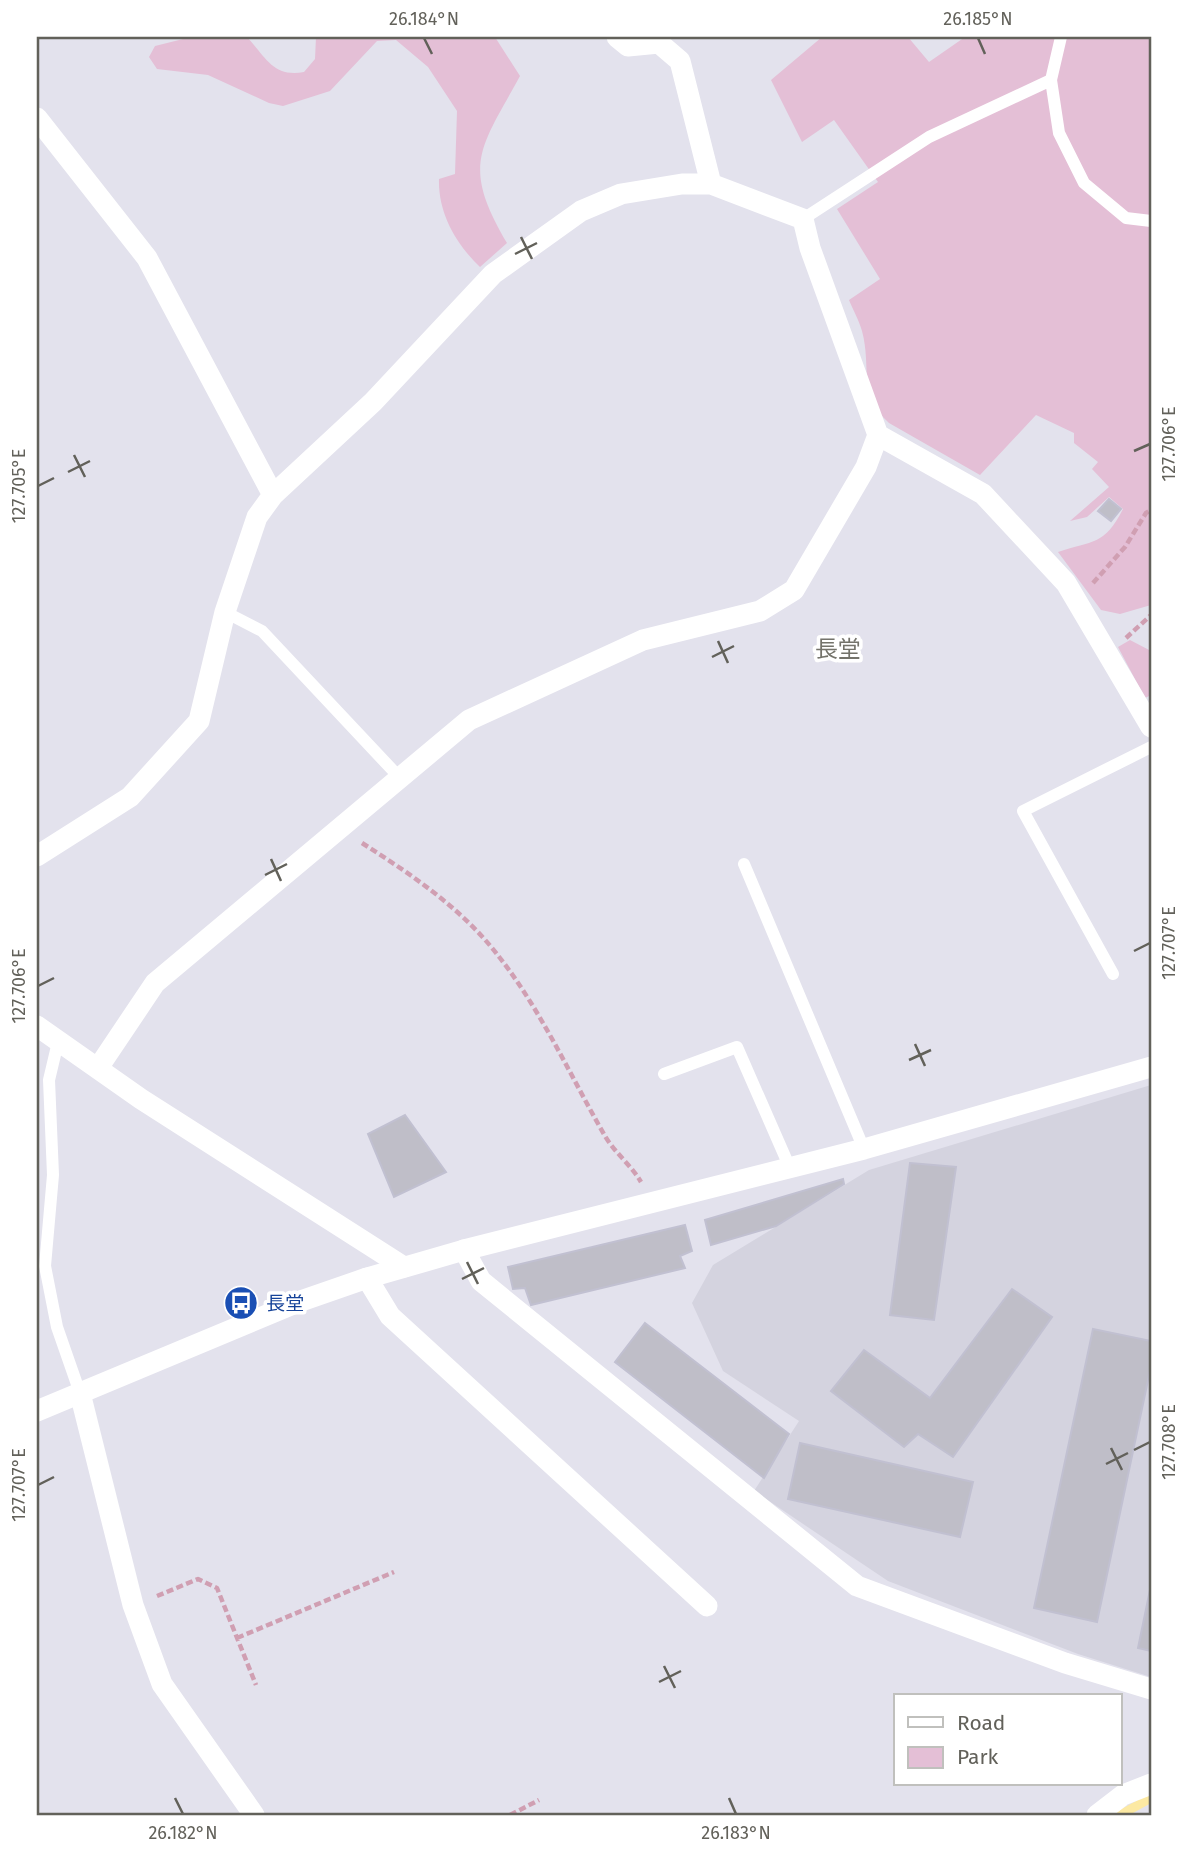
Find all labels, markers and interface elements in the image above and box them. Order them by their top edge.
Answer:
text: 26.184°N [389,8,459,30]
text: 26.185°N [943,8,1013,30]
text: 127.706°E [1158,406,1180,482]
text: 127.705°E [8,449,30,523]
district label: 長堂 [815,635,861,663]
text: 127.707°E [1158,906,1180,980]
text: 127.706°E [8,948,30,1024]
bus stop icon: 長堂 [222,1284,260,1322]
place label: 長堂 [266,1292,304,1315]
text: 127.708°E [1158,1404,1180,1480]
text: 127.707°E [8,1448,30,1522]
legend [894,1694,1122,1786]
text: Road [957,1710,1005,1736]
text: Park [957,1744,999,1770]
text: 26.182°N [148,1822,218,1844]
text: 26.183°N [701,1822,771,1844]

